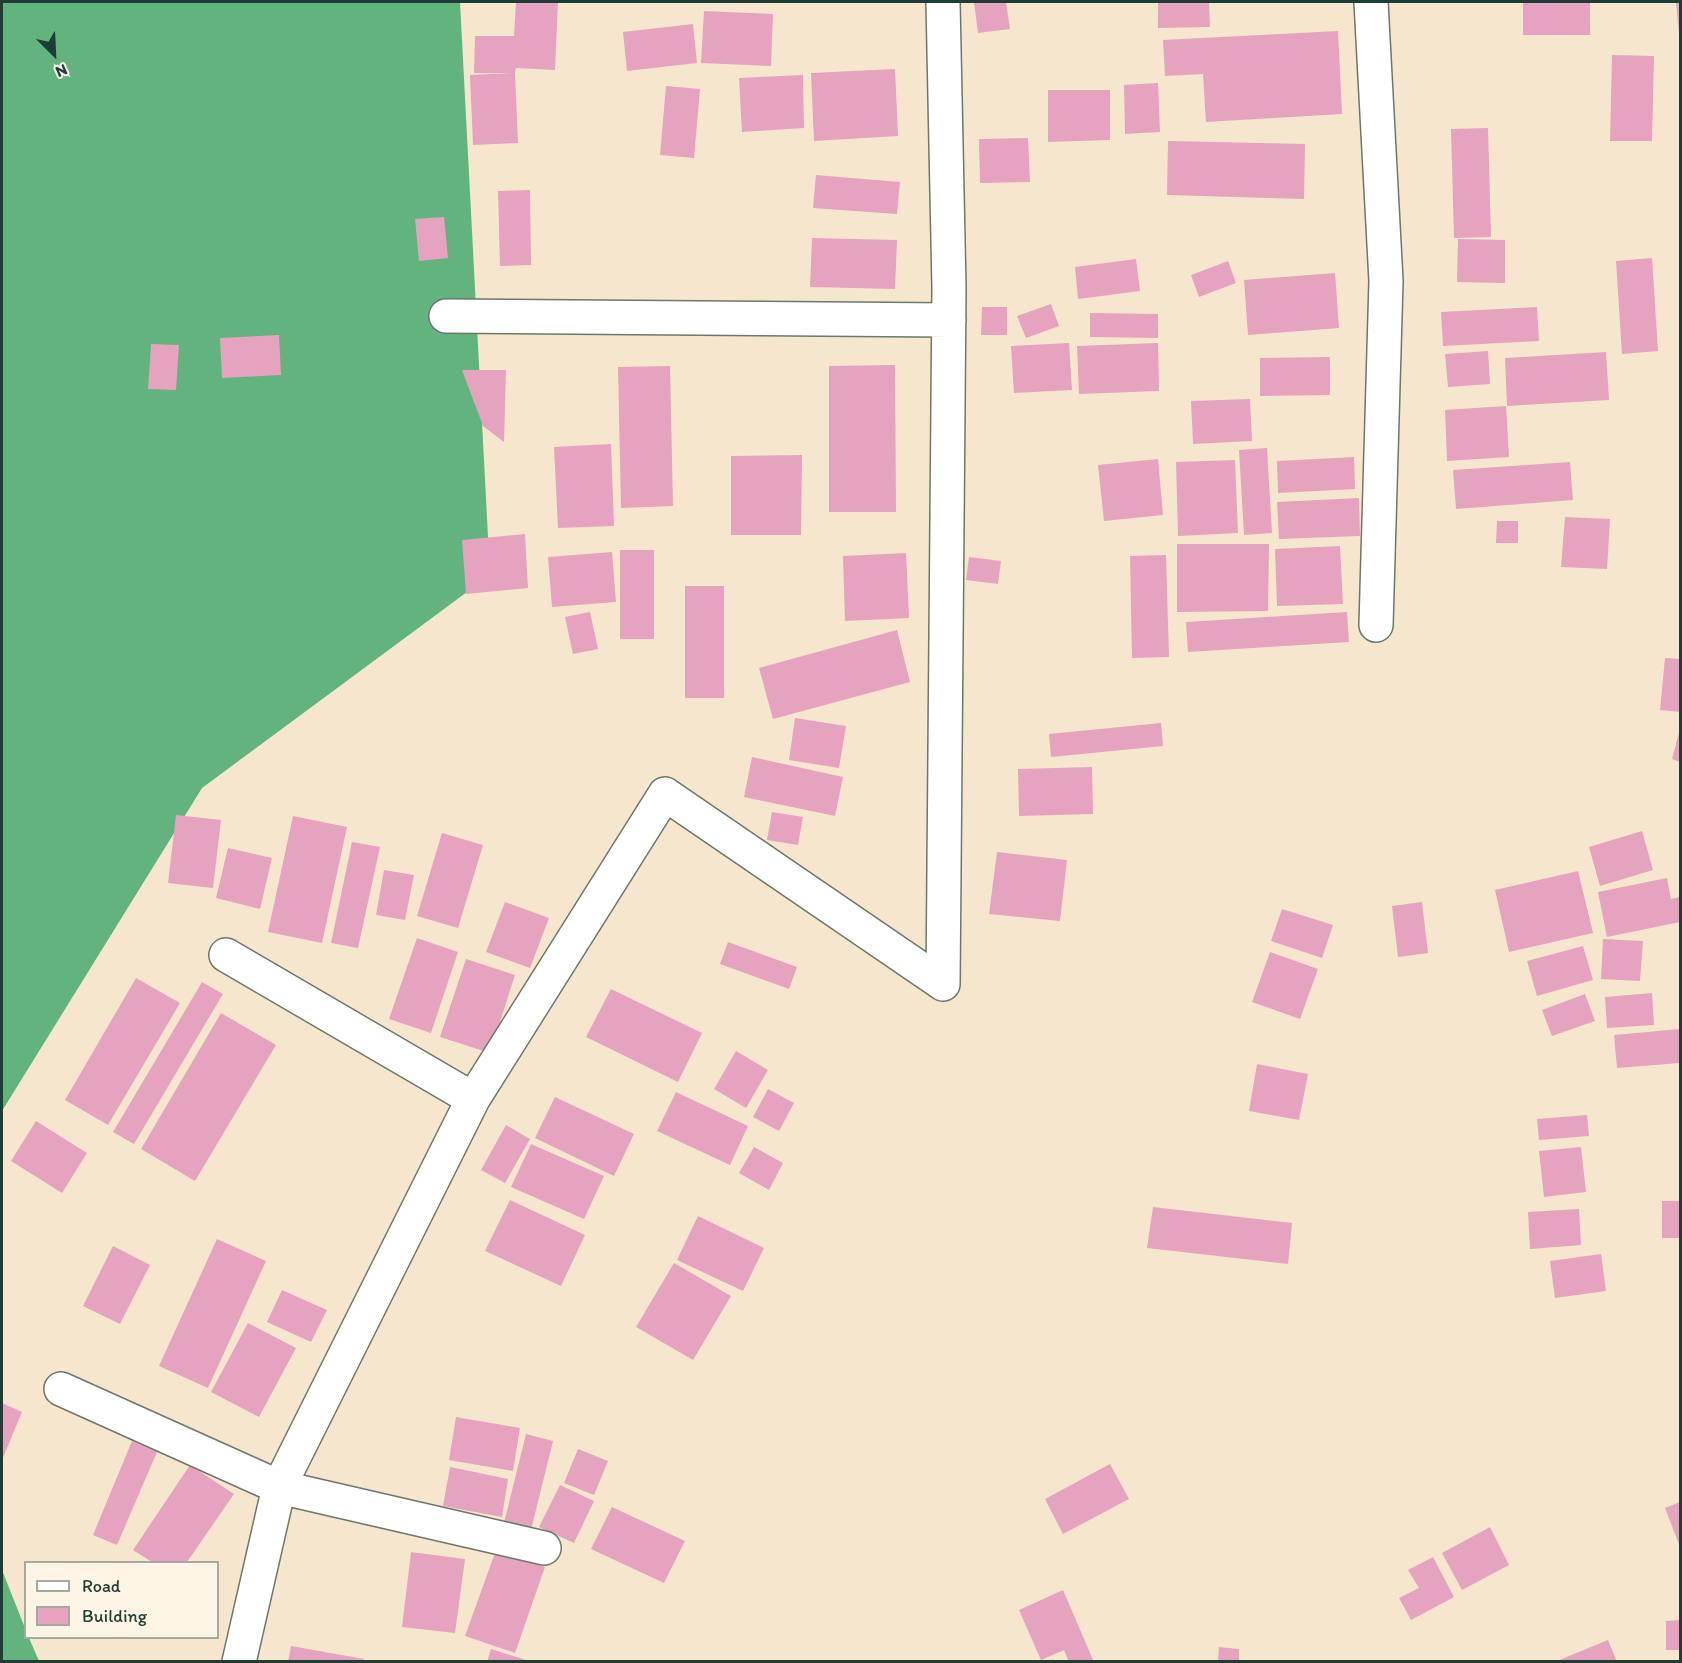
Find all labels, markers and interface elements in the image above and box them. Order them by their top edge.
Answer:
north arrow [24,24,84,84]
text: N [53,60,70,82]
legend [24,1561,219,1639]
text: Road [82,1575,121,1597]
text: Building [82,1605,147,1627]

